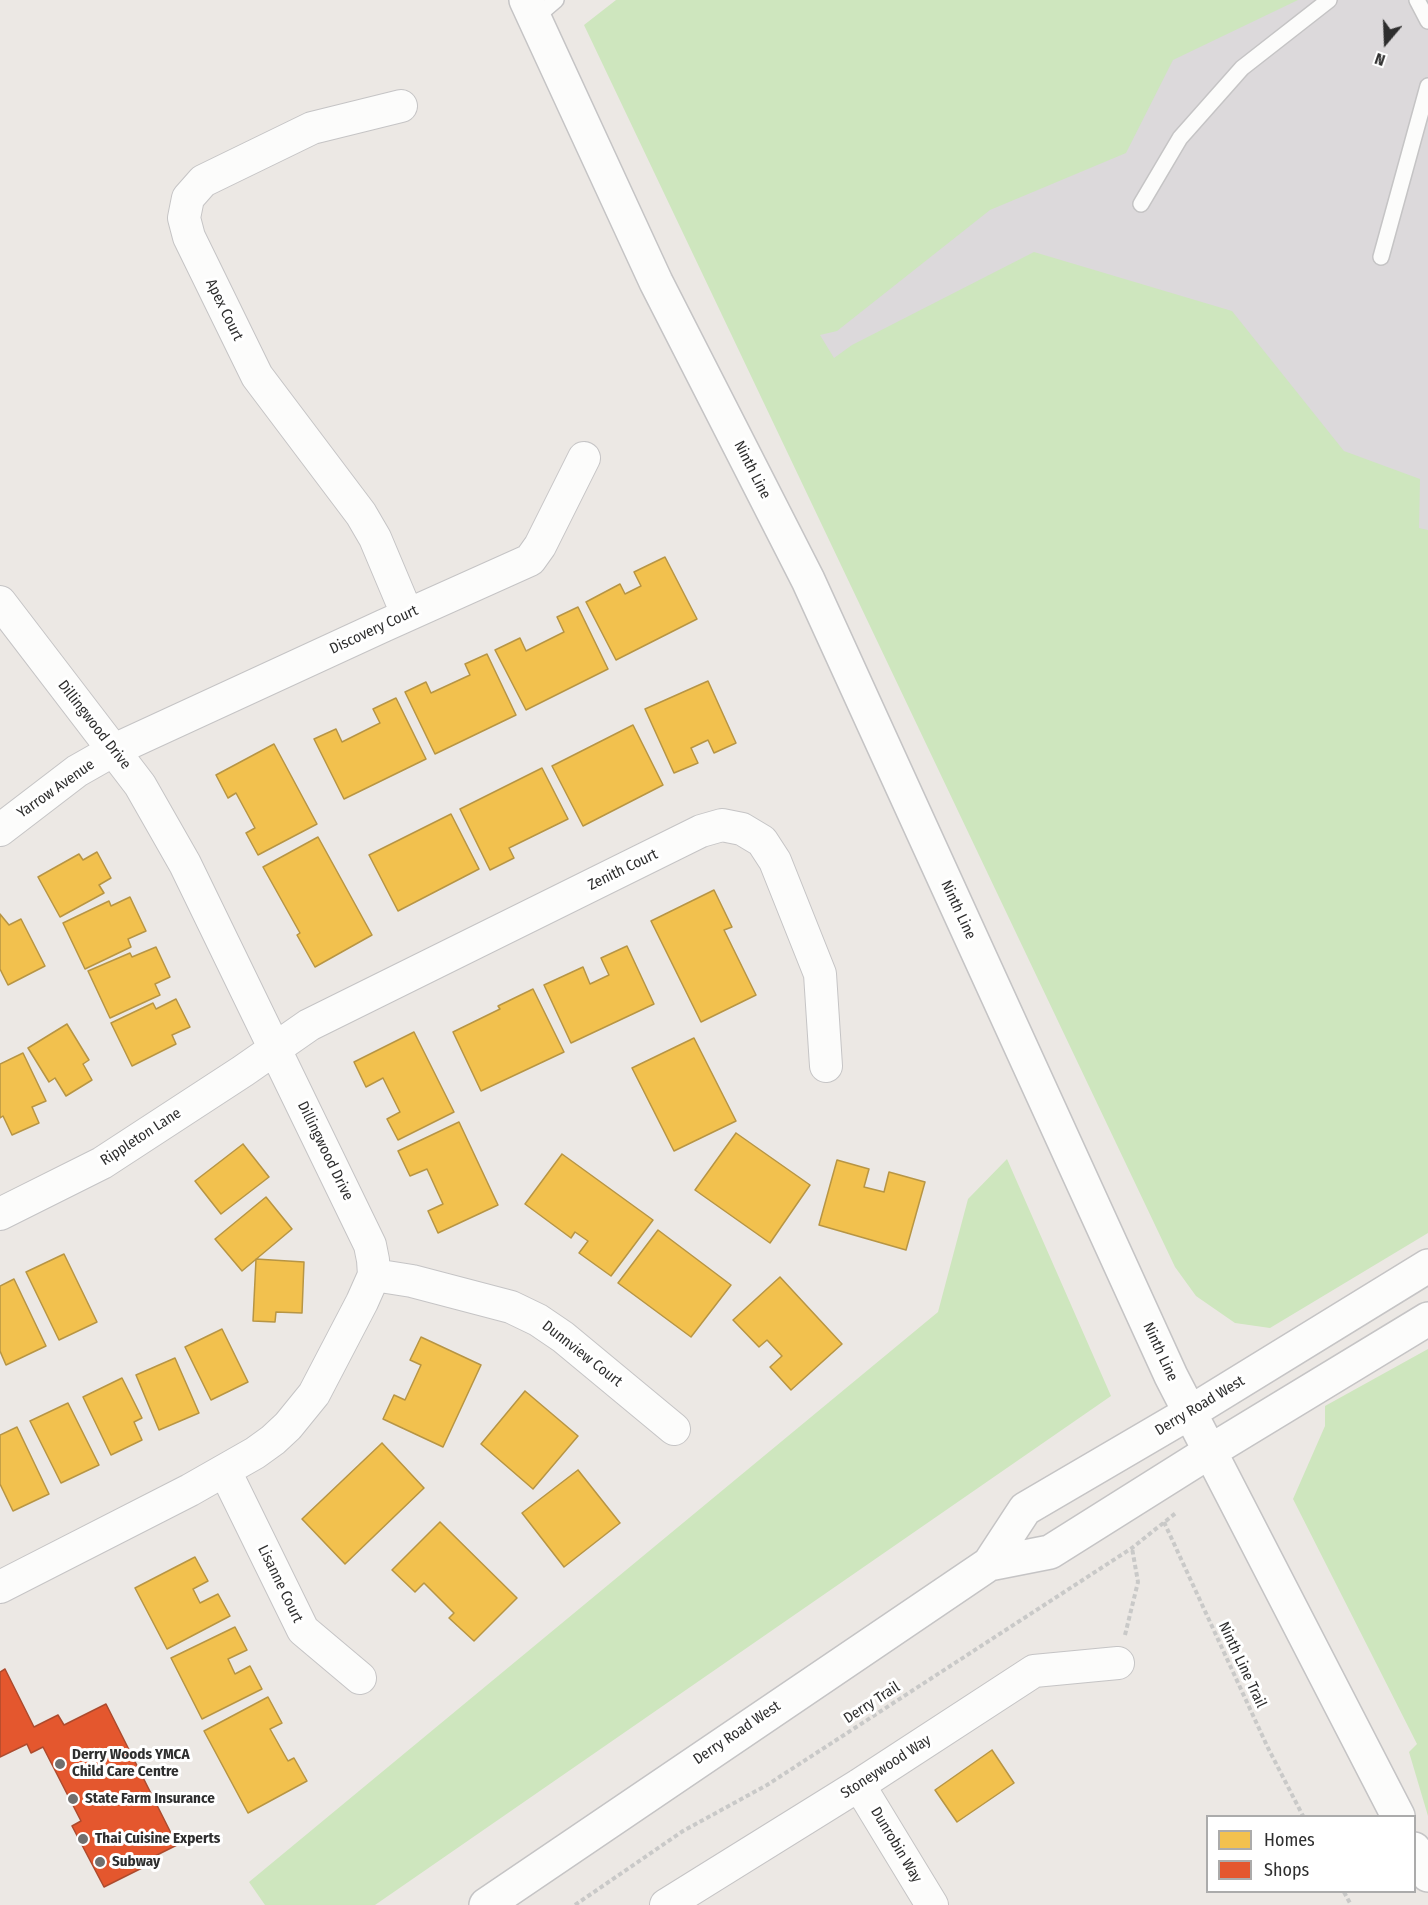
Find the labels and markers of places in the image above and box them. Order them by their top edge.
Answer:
place label: Derry Woods YMCA Child Care Centre [72,1746,190,1781]
marker: Derry Woods YMCA Child Care Centre [53,1757,67,1771]
place label: State Farm Insurance [85,1790,215,1808]
marker: State Farm Insurance [66,1792,80,1806]
place label: Thai Cuisine Experts [95,1830,220,1848]
marker: Thai Cuisine Experts [76,1832,90,1846]
place label: Subway [112,1853,160,1871]
marker: Subway [93,1855,107,1869]

